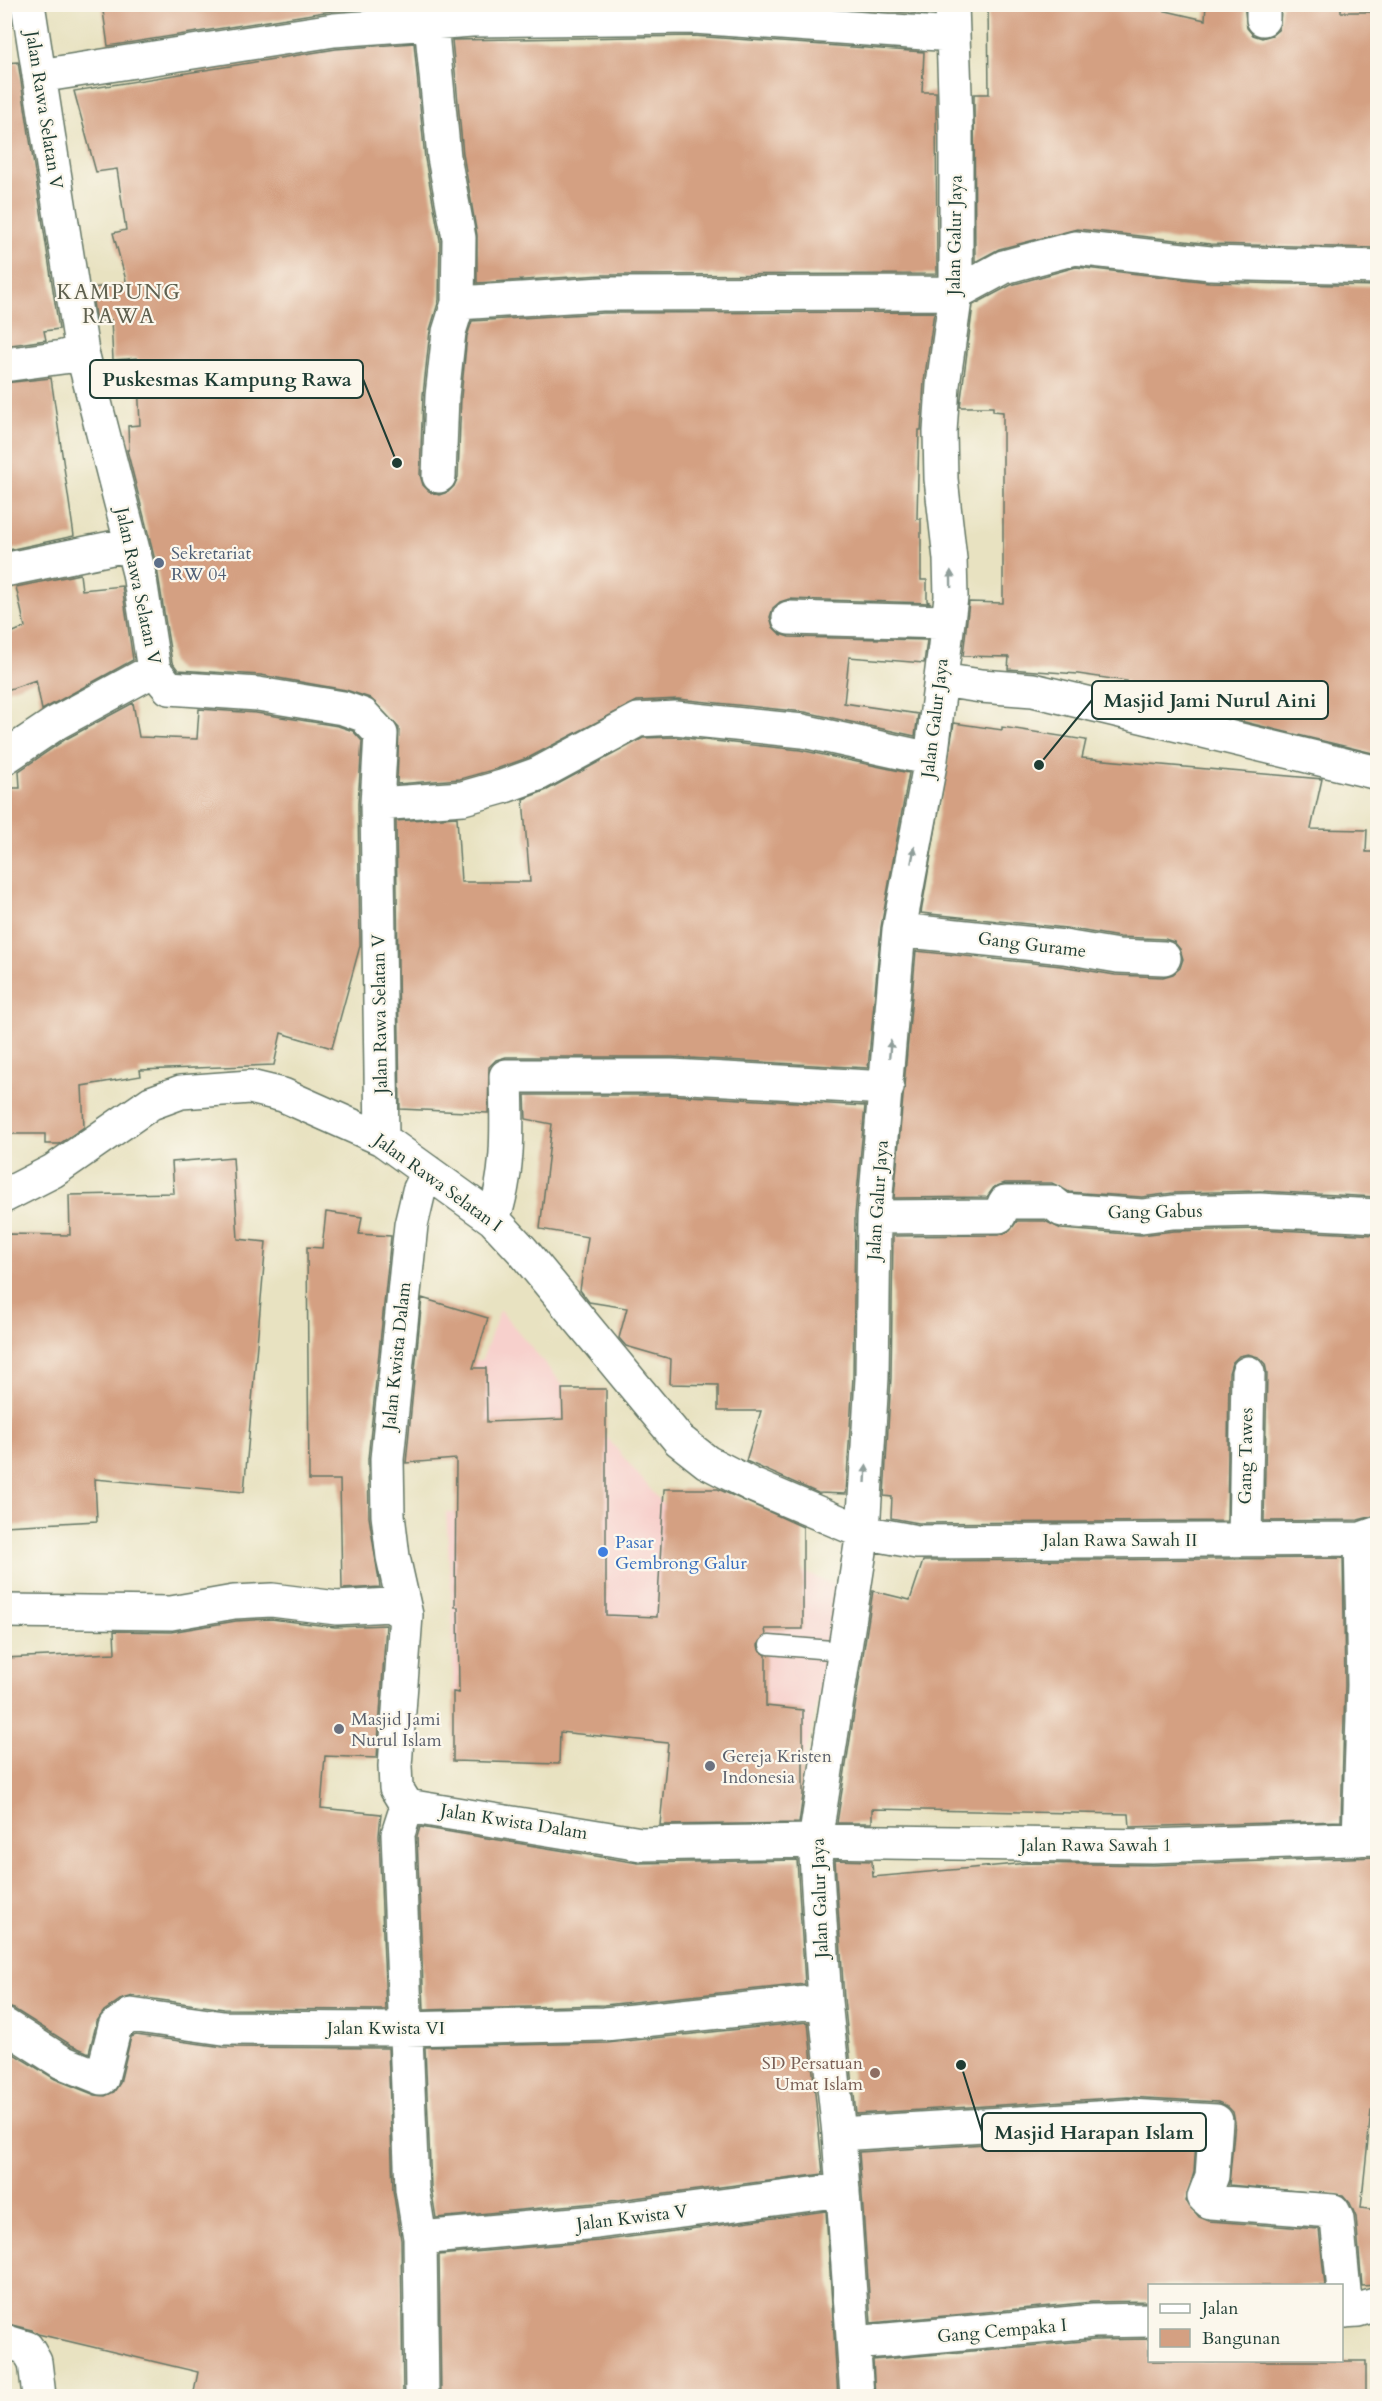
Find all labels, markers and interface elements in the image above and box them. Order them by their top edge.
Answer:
street label: Jalan Rawa Selatan V [19,26,69,192]
street label: Jalan Galur Jaya [941,174,969,298]
district label: KAMPUNG RAWA [57,278,181,331]
callout: Puskesmas Kampung Rawa [90,360,363,398]
text: Puskesmas Kampung Rawa [102,366,352,393]
street label: Jalan Rawa Selatan V [109,502,167,668]
place label: Sekretariat RW 04 [171,541,251,587]
marker: Sekretariat RW 04 [152,556,166,570]
one-way arrow [946,570,956,589]
street label: Jalan Galur Jaya [915,657,955,782]
callout: Masjid Jami Nurul Aini [1092,681,1328,719]
text: Masjid Jami Nurul Aini [1104,687,1316,714]
one-way arrow [909,846,918,865]
street label: Gang Gurame [976,926,1088,964]
street label: Jalan Rawa Selatan V [366,933,394,1097]
one-way arrow [885,1039,895,1058]
street label: Jalan Rawa Selatan I [366,1126,507,1238]
street label: Jalan Galur Jaya [861,1139,895,1264]
street label: Gang Gabus [1107,1199,1203,1225]
street label: Jalan Kwista Dalam [376,1280,417,1434]
street label: Gang Tawes [1233,1407,1259,1505]
one-way arrow [862,1464,871,1483]
street label: Jalan Rawa Sawah II [1040,1528,1197,1553]
place label: Pasar Gembrong Galur [615,1530,747,1576]
marker: Pasar Gembrong Galur [596,1545,610,1559]
place label: Masjid Jami Nurul Islam [351,1707,443,1753]
marker: Masjid Jami Nurul Islam [332,1722,346,1736]
place label: Gereja Kristen Indonesia [722,1744,833,1790]
marker: Gereja Kristen Indonesia [703,1759,717,1773]
street label: Jalan Kwista Dalam [436,1798,590,1846]
street label: Jalan Rawa Sawah 1 [1017,1833,1172,1858]
street label: Jalan Galur Jaya [805,1837,835,1962]
street label: Jalan Kwista VI [324,2016,445,2041]
place label: SD Persatuan Umat Islam [762,2051,864,2097]
marker: SD Persatuan Umat Islam [868,2066,882,2080]
callout: Masjid Harapan Islam [982,2113,1206,2151]
text: Masjid Harapan Islam [994,2119,1194,2146]
street label: Jalan Kwista V [572,2199,690,2238]
legend [1148,2284,1343,2362]
text: Jalan [1199,2296,1239,2321]
street label: Gang Cempaka I [936,2313,1068,2349]
text: Bangunan [1202,2326,1281,2351]

